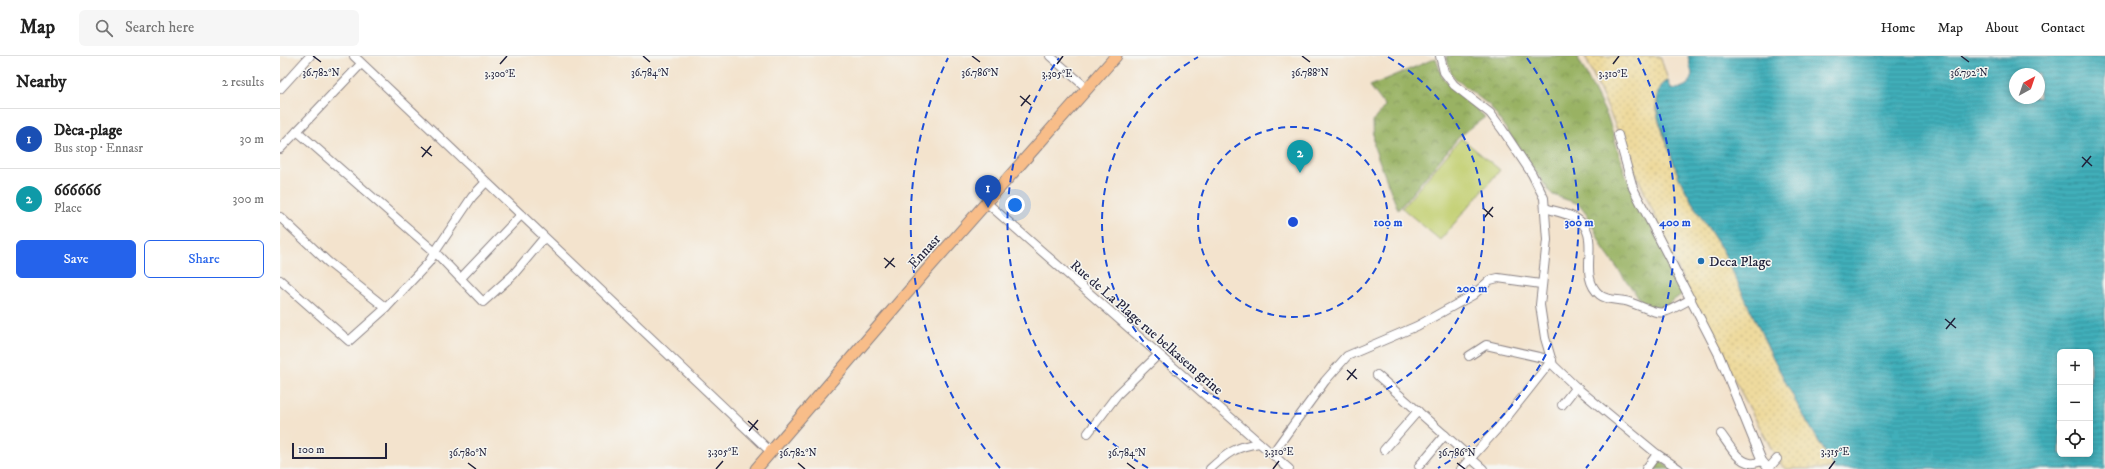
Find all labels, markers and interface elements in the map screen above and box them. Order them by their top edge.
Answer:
search box [79,10,359,46]
text: Map [20,16,55,39]
icon: search [93,17,115,39]
text: Search here [125,18,194,37]
text: Home [1881,19,1915,37]
text: Map [1937,19,1963,37]
text: About [1985,19,2019,37]
text: Contact [2041,19,2085,37]
text: 36.782°N [302,67,340,79]
text: 36.784°N [631,67,669,79]
text: 36.786°N [961,67,999,79]
text: 36.788°N [1291,67,1329,79]
text: 36.792°N [1950,67,1988,79]
text: 3.300°E [485,68,515,80]
text: 3.305°E [1042,68,1072,80]
text: 3.310°E [1598,68,1628,80]
north arrow [2009,68,2045,104]
text: Nearby [16,71,66,93]
text: 2 results [222,74,264,90]
text: Dèca-plage [54,121,122,140]
text: 1 [27,131,31,147]
text: 30 m [240,131,264,147]
text: Bus stop · Ennasr [54,140,143,156]
pin: 2 [1287,140,1313,173]
pin: 1 [975,175,1001,208]
text: 666666 [54,181,101,200]
text: 2 [26,191,32,207]
text: 300 m [233,191,264,207]
your location [1005,195,1025,215]
text: Place [54,200,82,216]
centre of rings [1286,215,1300,229]
text: 100 m [1374,215,1402,230]
text: 300 m [1565,215,1593,230]
text: 400 m [1658,215,1691,230]
street label: Ennasr [905,230,945,273]
button: Save [16,240,136,278]
button: Share [144,240,264,278]
place label: Deca Plage [1709,253,1771,271]
marker: Deca Plage [1696,256,1706,266]
street label: Rue de La Plage rue belkasem grine [1066,257,1227,399]
text: 200 m [1457,281,1487,296]
map controls [2057,349,2093,457]
button: + [2057,349,2093,385]
button: − [2057,385,2093,421]
button: locate [2057,421,2093,457]
scale bar [292,441,387,460]
text: 100 m [298,443,324,457]
text: 3.305°E [708,446,738,458]
text: 3.310°E [1264,446,1294,458]
text: 3.315°E [1821,446,1849,458]
text: 36.780°N [449,447,487,459]
text: 36.782°N [779,447,817,459]
text: 36.784°N [1108,447,1146,459]
text: 36.786°N [1438,447,1476,459]

